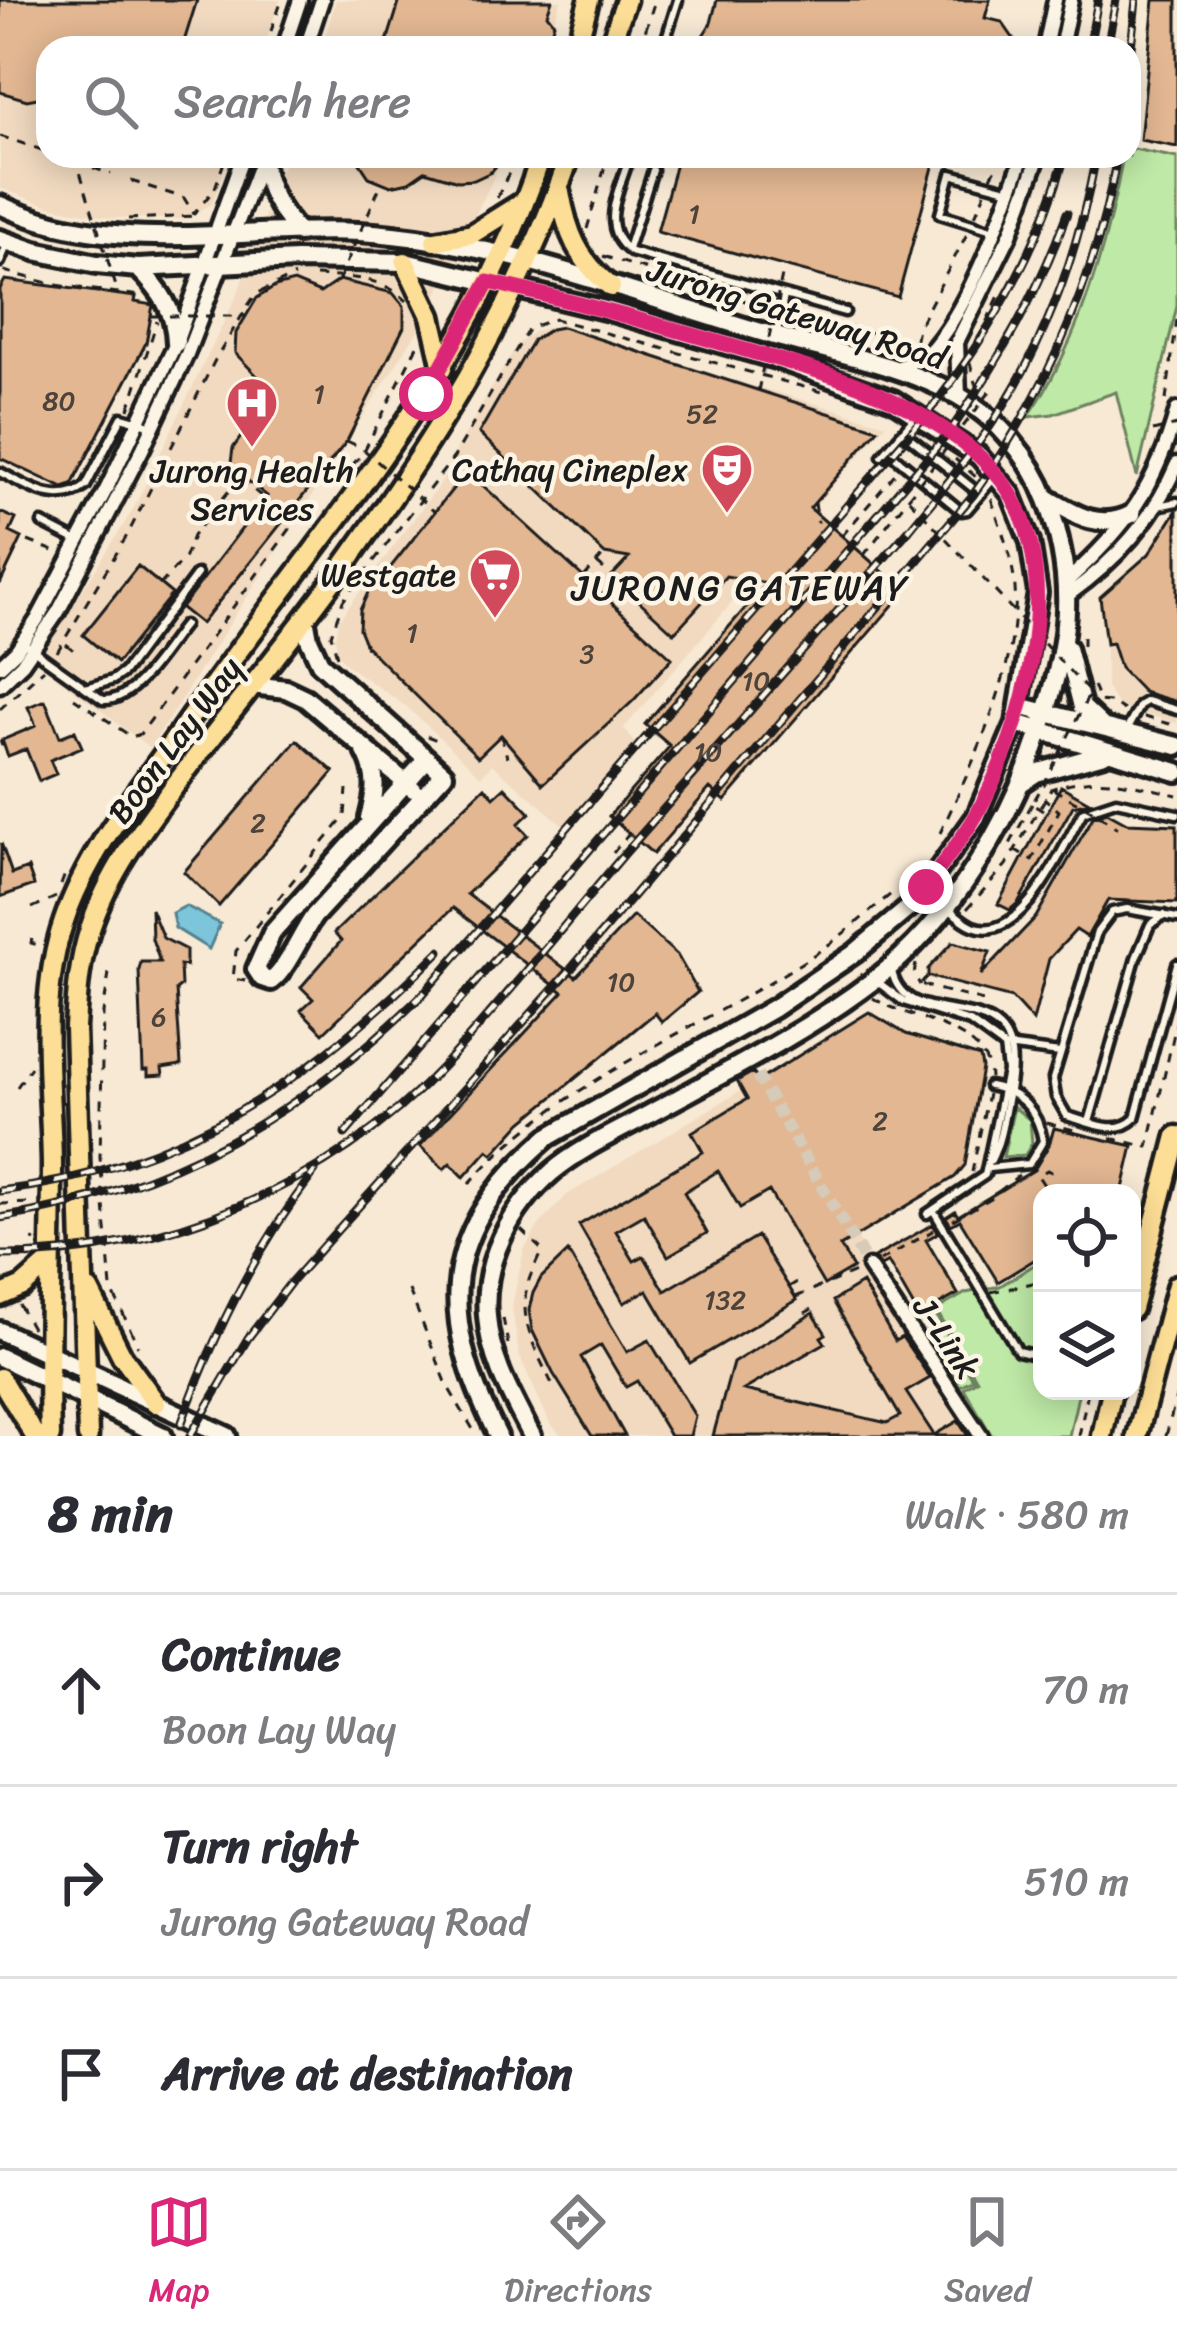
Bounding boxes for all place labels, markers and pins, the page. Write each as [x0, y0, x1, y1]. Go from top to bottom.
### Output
hospital icon: Jurong Health Services [224, 375, 280, 449]
place label: Cathay Cineplex [452, 441, 688, 499]
theatre icon: Cathay Cineplex [699, 441, 755, 515]
place label: Jurong Health Services [149, 442, 354, 538]
place label: Westgate [320, 546, 456, 604]
supermarket icon: Westgate [467, 546, 523, 620]

